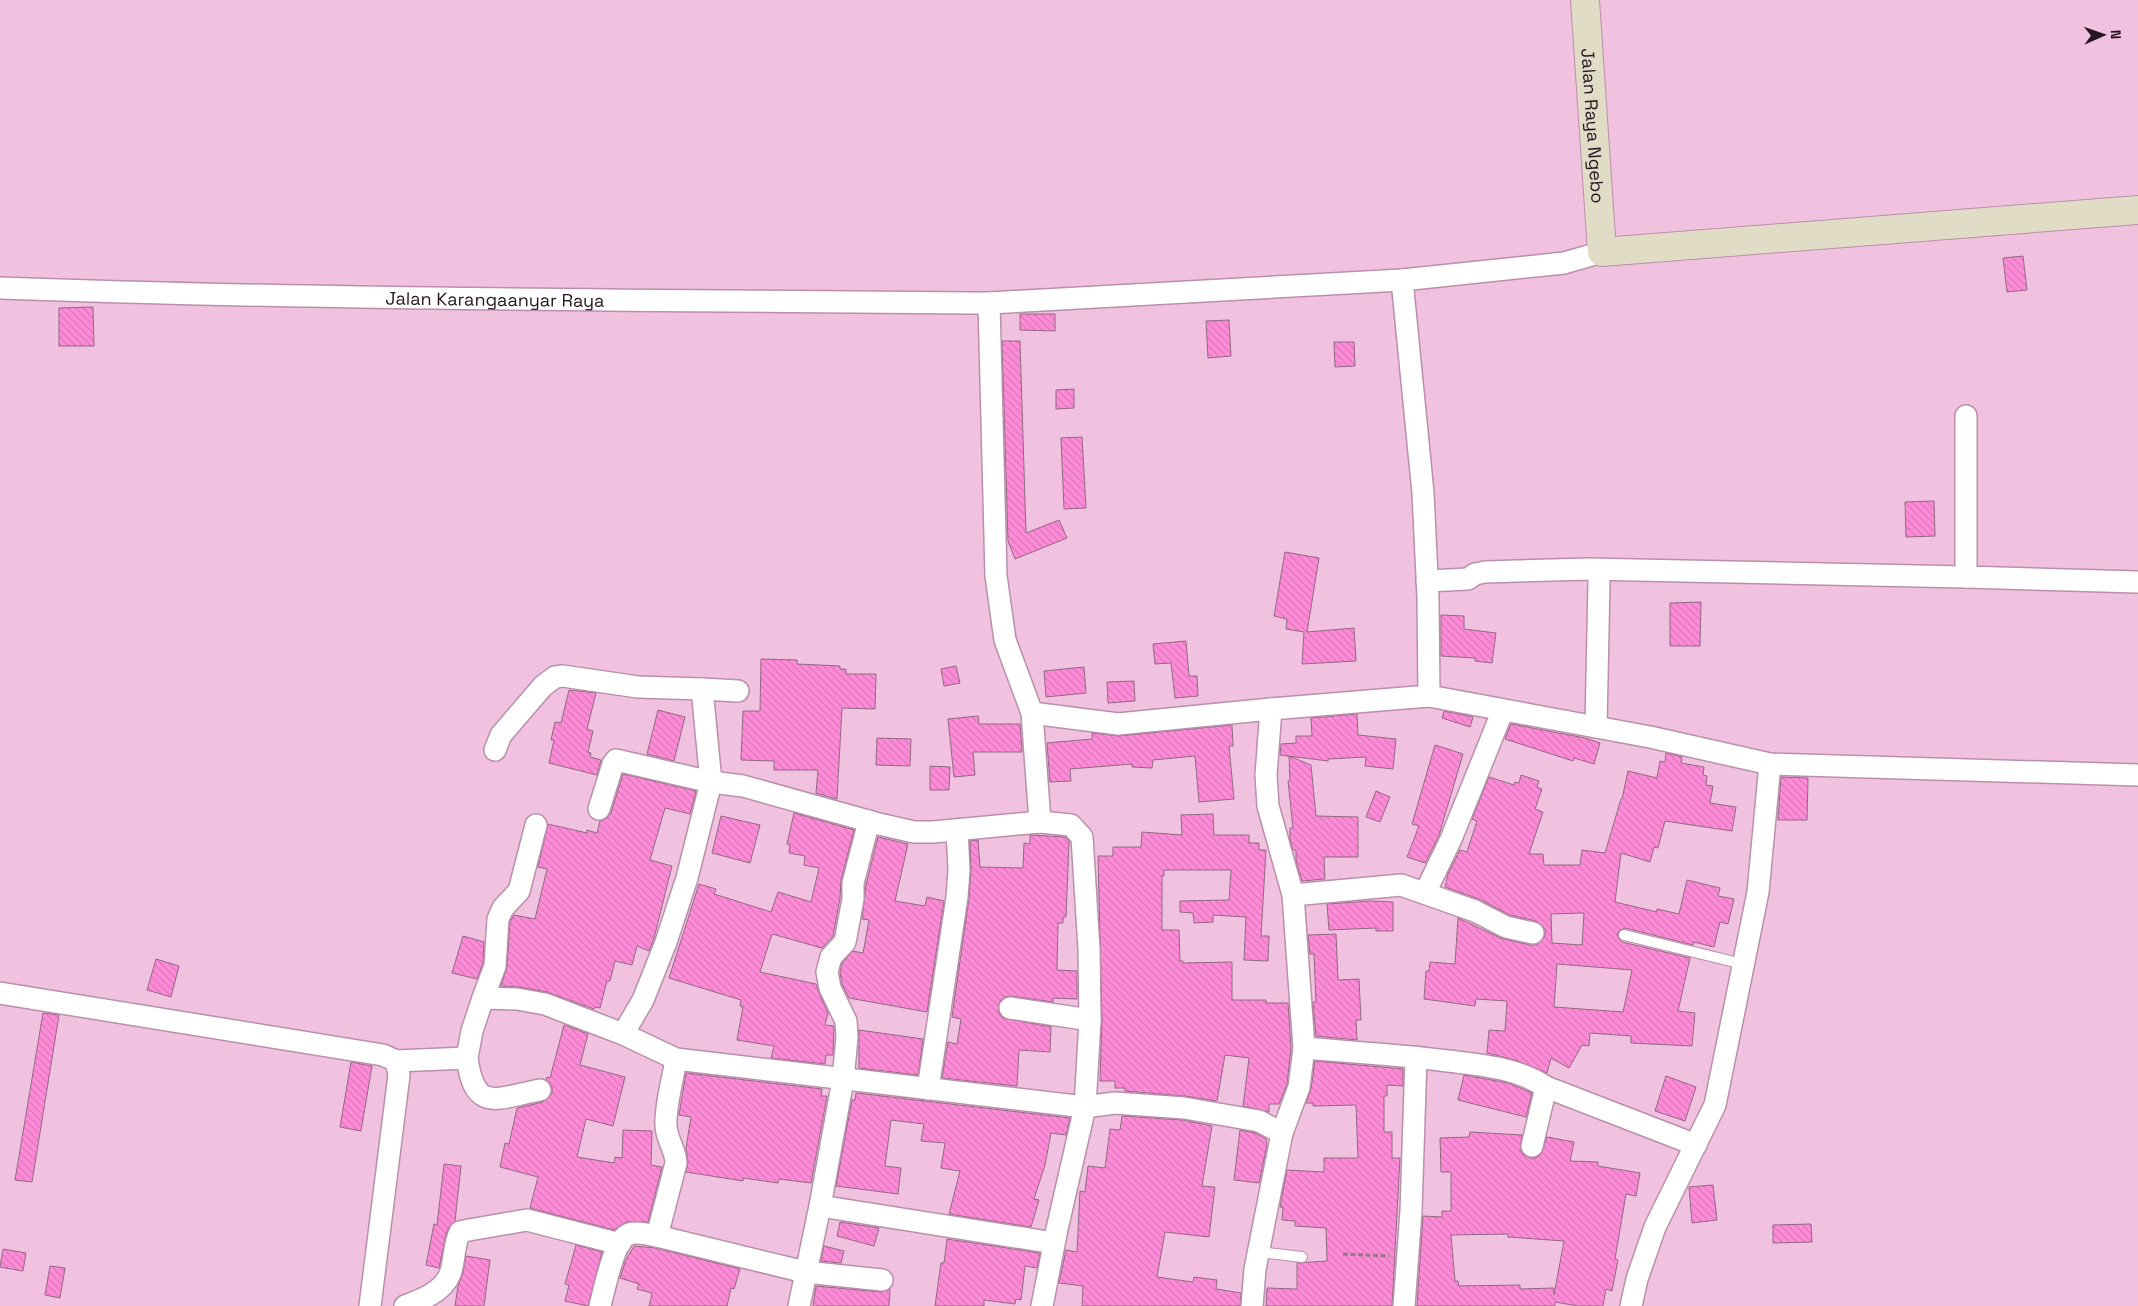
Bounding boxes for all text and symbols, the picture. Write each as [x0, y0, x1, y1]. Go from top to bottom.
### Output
north arrow [2078, 10, 2128, 60]
text: N [2107, 30, 2125, 40]
street label: Jalan Raya Ngebo [1577, 47, 1610, 204]
street label: Jalan Karangaanyar Raya [385, 286, 605, 311]

